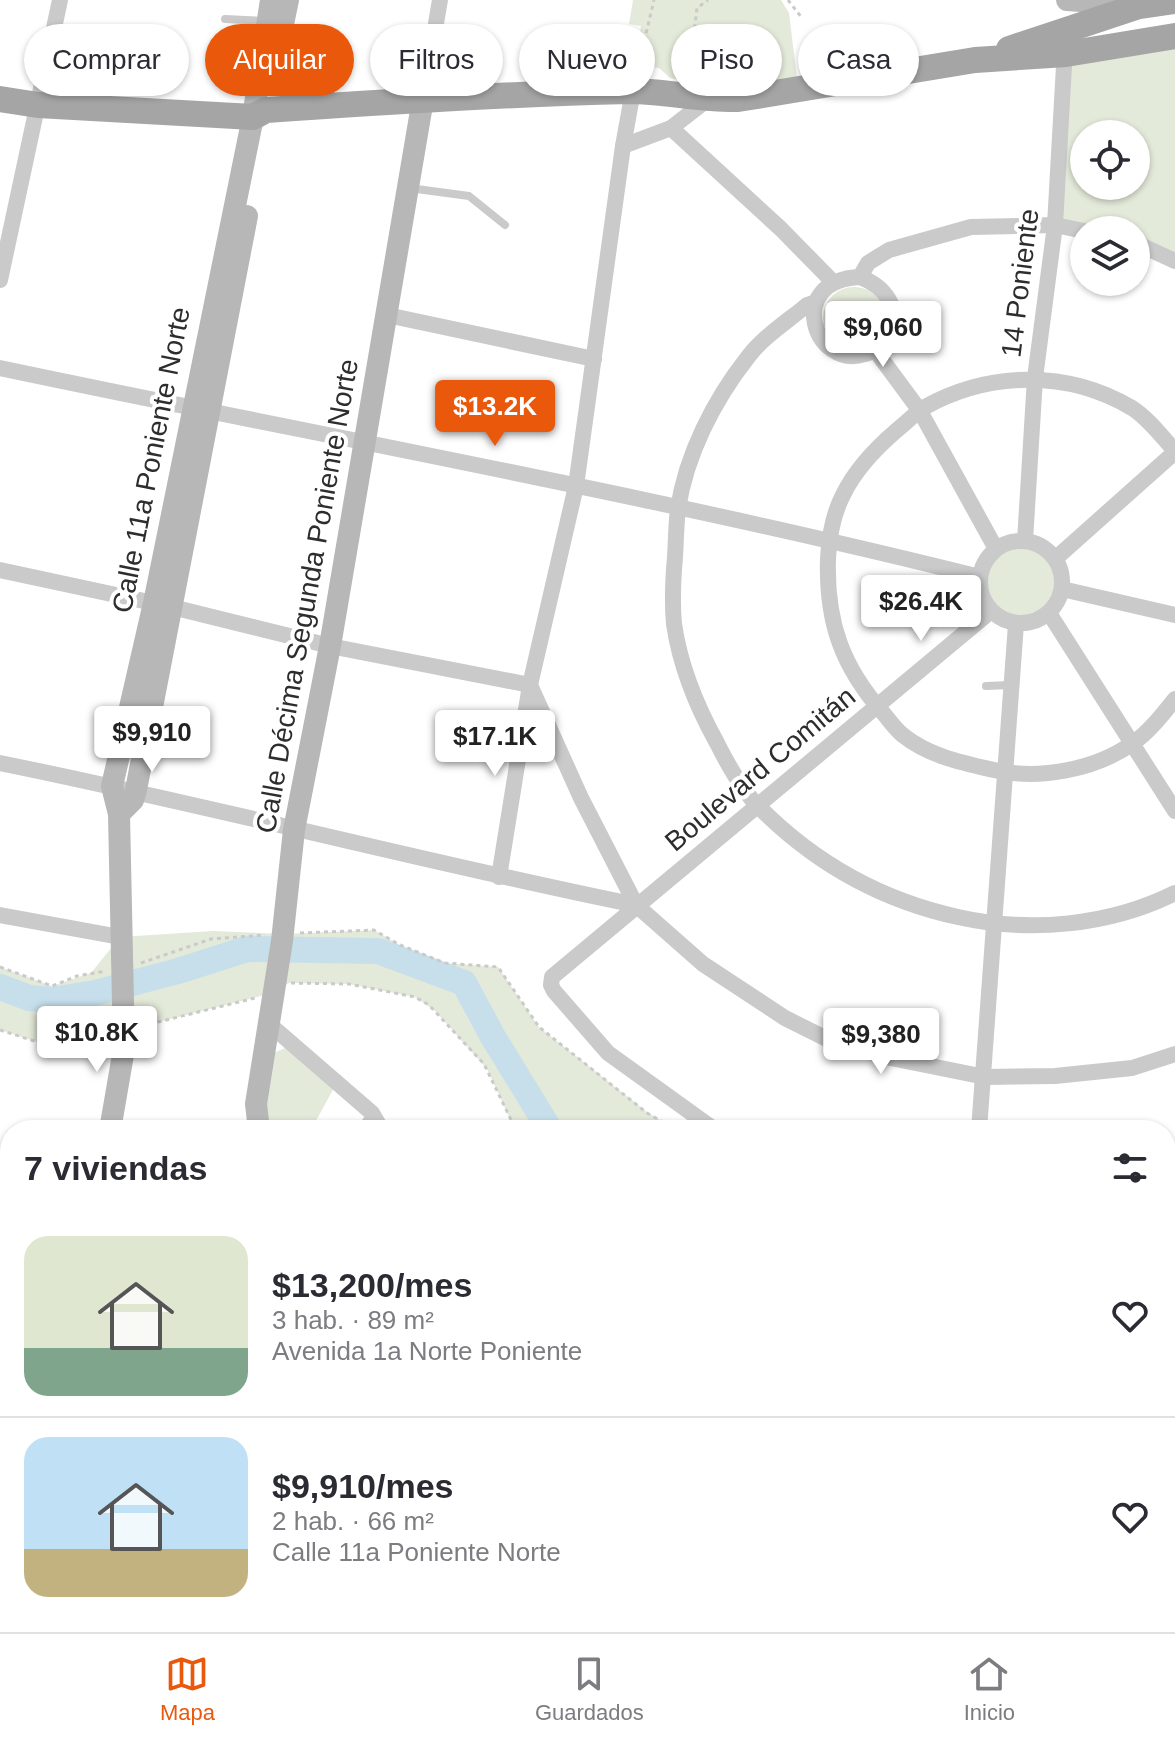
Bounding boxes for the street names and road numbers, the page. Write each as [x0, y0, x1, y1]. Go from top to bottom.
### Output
street label: 14 Poniente [996, 207, 1044, 359]
street label: Calle 11a Poniente Norte [106, 304, 196, 616]
street label: Calle Décima Segunda Poniente Norte [250, 356, 364, 836]
street label: Boulevard Comitán [659, 681, 861, 857]

